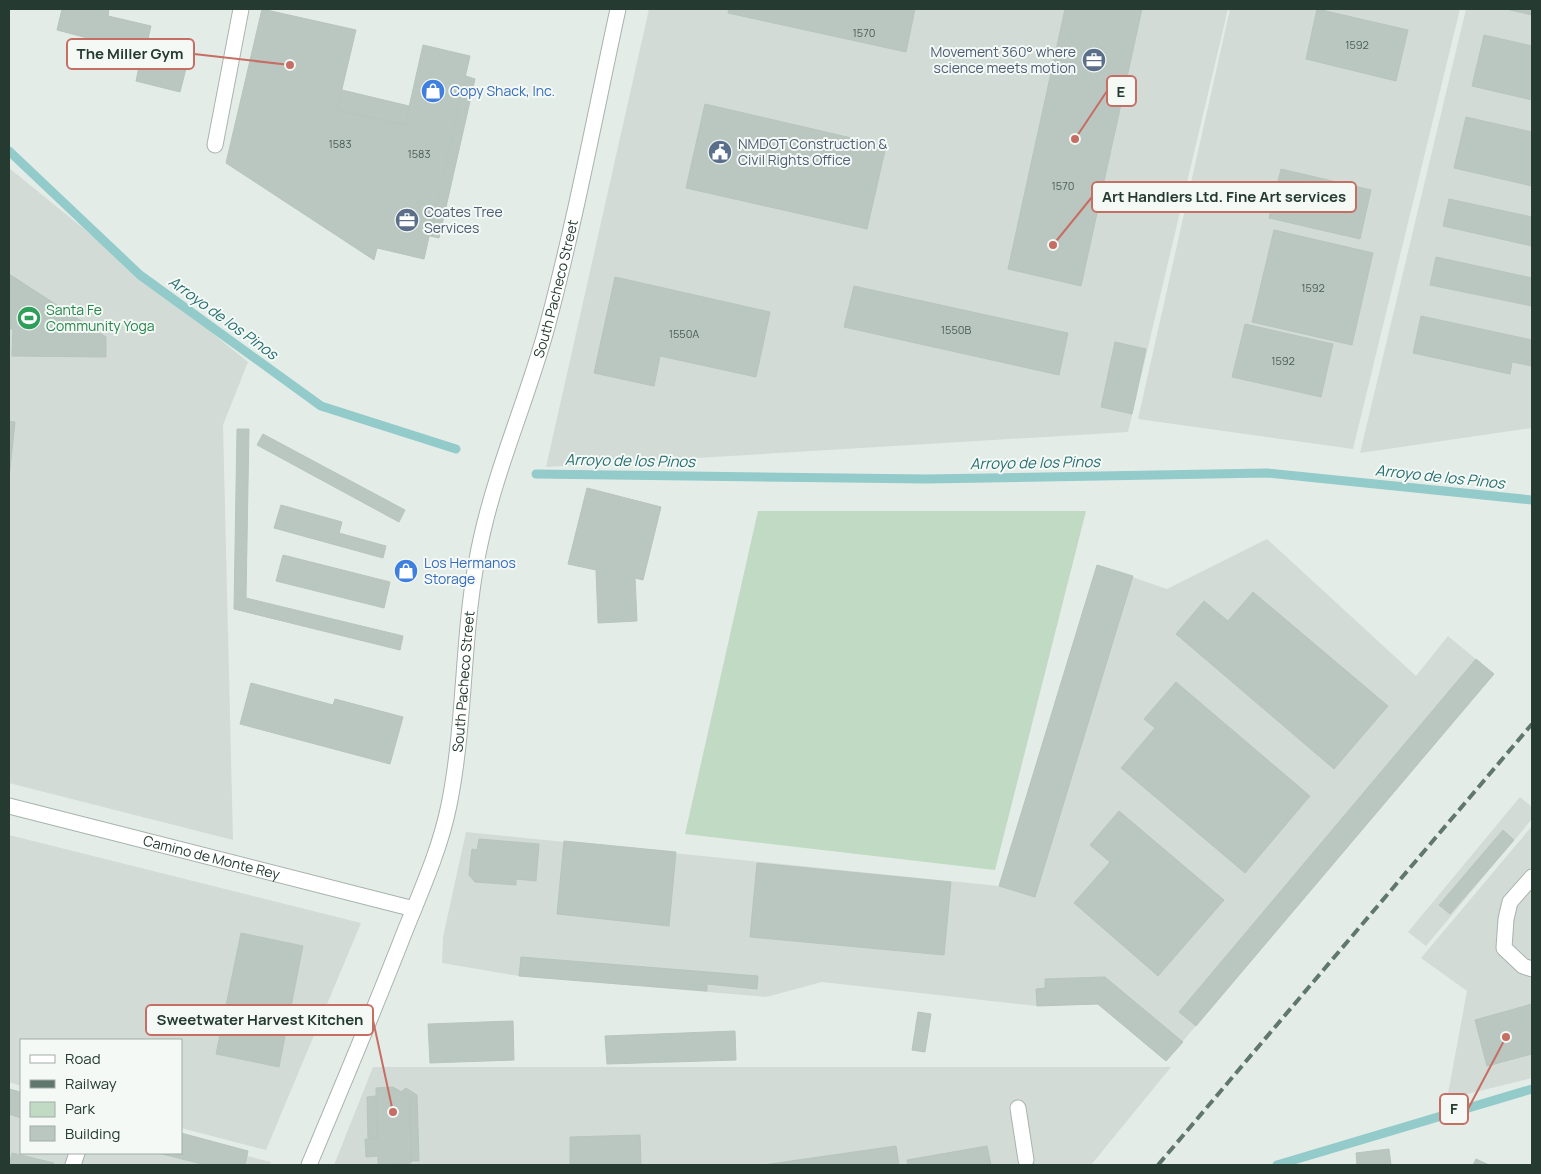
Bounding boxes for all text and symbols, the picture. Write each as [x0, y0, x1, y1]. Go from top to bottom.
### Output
house number: 1570 [853, 25, 875, 40]
house number: 1592 [1345, 37, 1369, 52]
callout: The Miller Gym [67, 39, 194, 69]
place label: Movement 360° where science meets motion [931, 42, 1076, 77]
text: The Miller Gym [77, 43, 183, 64]
office icon: Movement 360° where science meets motion [1081, 47, 1107, 73]
callout: E [1107, 76, 1136, 106]
shop icon: Copy Shack, Inc. [420, 78, 446, 104]
place label: Copy Shack, Inc. [450, 81, 555, 100]
text: E [1117, 81, 1126, 102]
place label: NMDOT Construction & Civil Rights Office [738, 134, 887, 169]
house number: 1583 [328, 136, 352, 151]
public building icon: NMDOT Construction & Civil Rights Office [707, 139, 733, 165]
house number: 1583 [407, 146, 431, 161]
house number: 1570 [1052, 178, 1074, 193]
callout: Art Handlers Ltd. Fine Art services [1092, 182, 1356, 212]
text: Art Handlers Ltd. Fine Art services [1102, 186, 1346, 207]
place label: Coates Tree Services [424, 202, 503, 237]
office icon: Coates Tree Services [394, 207, 420, 233]
street label: South Pacheco Street [528, 217, 582, 360]
water label: Arroyo de los Pinos [164, 271, 283, 365]
house number: 1592 [1301, 280, 1325, 295]
place label: Santa Fe Community Yoga [46, 300, 155, 335]
sports icon: Santa Fe Community Yoga [16, 305, 42, 331]
house number: 1550B [941, 322, 971, 337]
house number: 1550A [669, 326, 699, 341]
house number: 1592 [1271, 353, 1295, 368]
water label: Arroyo de los Pinos [565, 449, 696, 472]
water label: Arroyo de los Pinos [970, 451, 1101, 474]
water label: Arroyo de los Pinos [1374, 459, 1507, 494]
place label: Los Hermanos Storage [424, 553, 516, 588]
shop icon: Los Hermanos Storage [393, 558, 419, 584]
street label: South Pacheco Street [447, 609, 479, 753]
street label: Camino de Monte Rey [141, 830, 283, 884]
callout: Sweetwater Harvest Kitchen [146, 1005, 373, 1035]
text: Sweetwater Harvest Kitchen [157, 1009, 363, 1030]
legend [20, 1039, 182, 1154]
text: Road [65, 1048, 101, 1069]
text: Railway [65, 1073, 117, 1094]
callout: F [1440, 1094, 1468, 1124]
text: Park [65, 1098, 95, 1119]
text: F [1450, 1098, 1458, 1119]
text: Building [65, 1123, 120, 1144]

